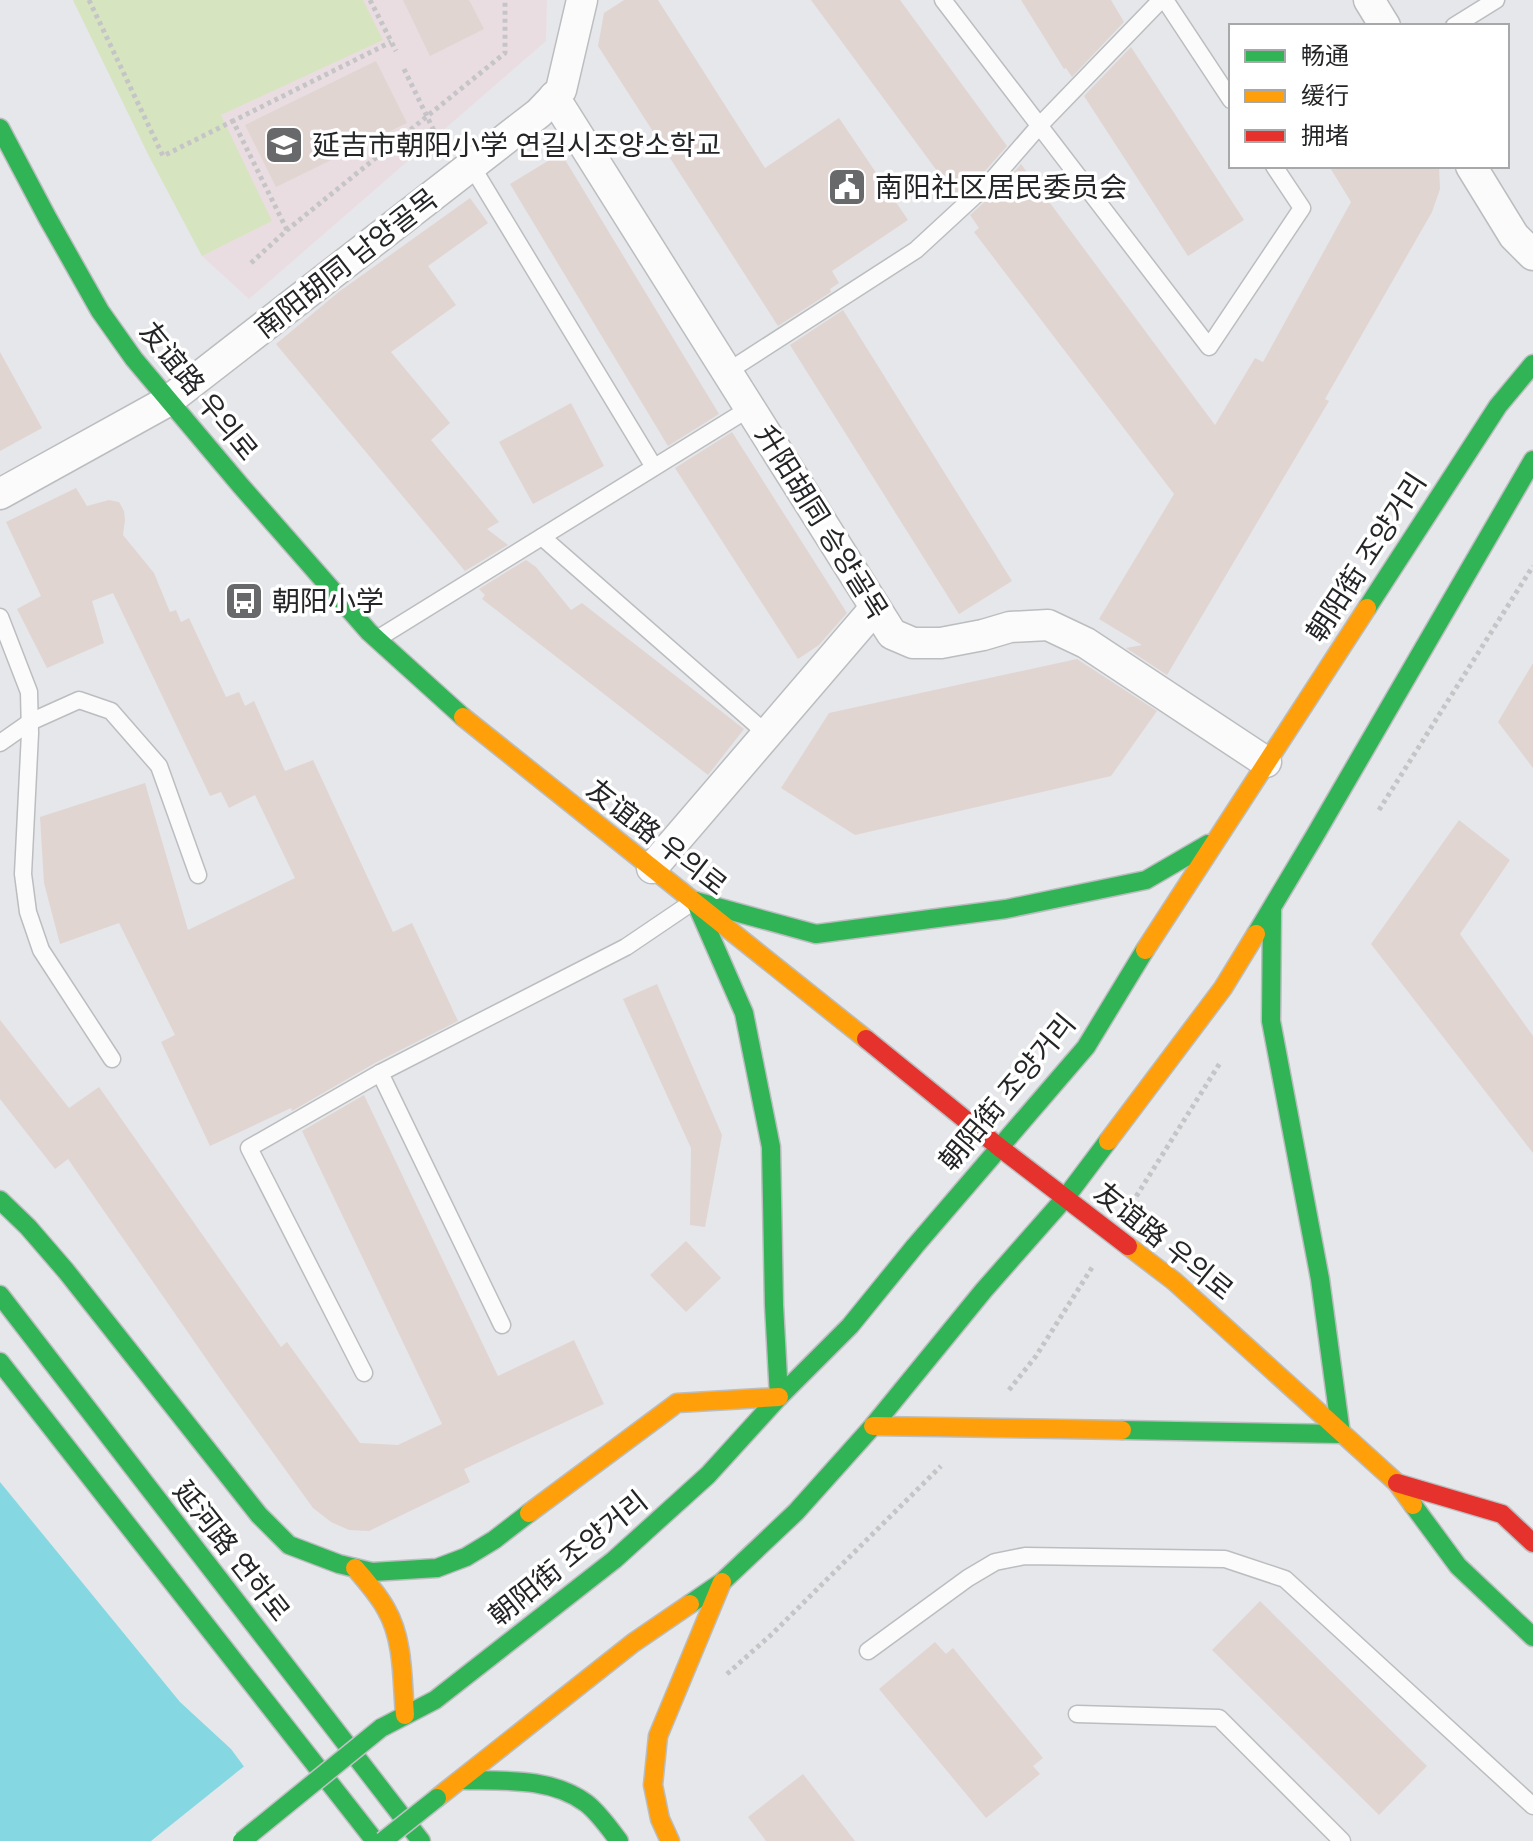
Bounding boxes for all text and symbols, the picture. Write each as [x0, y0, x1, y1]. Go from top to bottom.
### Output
legend [1229, 24, 1509, 168]
text: 畅通 [1301, 42, 1349, 71]
text: 缓行 [1301, 82, 1349, 111]
text: 拥堵 [1301, 122, 1349, 151]
school or university icon: 延吉市朝阳小学 연길시조양소학교 [263, 124, 305, 166]
place label: 延吉市朝阳小学 연길시조양소학교 [312, 129, 721, 163]
public building icon: 南阳社区居民委员会 [826, 166, 868, 208]
place label: 南阳社区居民委员会 [875, 171, 1127, 205]
street label: 南阳胡同 남양골목 [249, 182, 445, 346]
street label: 友谊路 우의로 [132, 315, 264, 468]
street label: 升阳胡同 승양골목 [748, 419, 894, 626]
street label: 朝阳街 조양거리 [1300, 467, 1434, 648]
bus stop icon: 朝阳小学 [223, 580, 265, 622]
place label: 朝阳小学 [272, 585, 384, 619]
street label: 友谊路 우의로 [580, 773, 733, 903]
street label: 朝阳街 조양거리 [932, 1007, 1083, 1178]
street label: 友谊路 우의로 [1087, 1176, 1240, 1308]
street label: 延河路 연하로 [166, 1475, 296, 1628]
street label: 朝阳街 조양거리 [482, 1484, 655, 1633]

